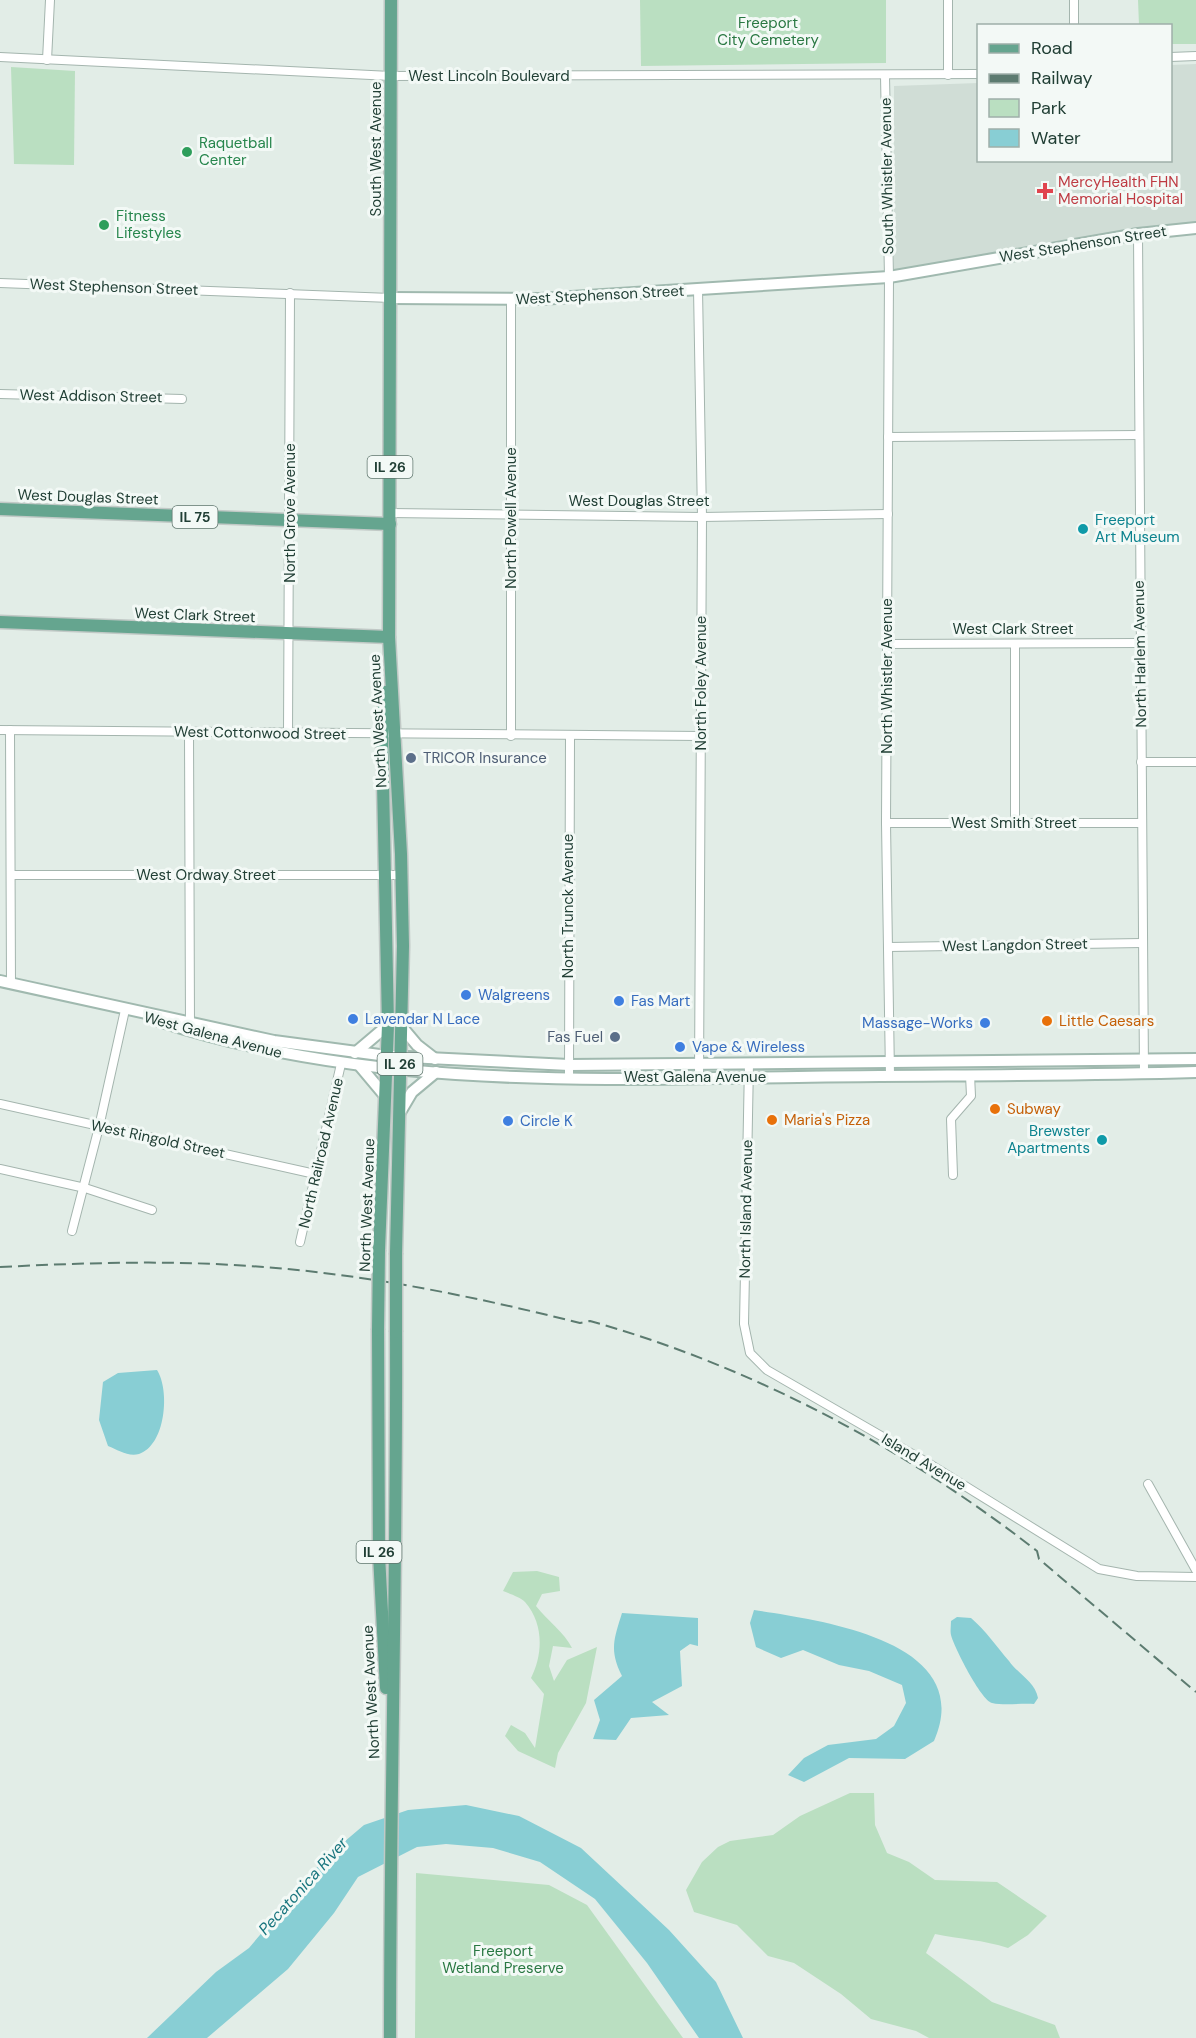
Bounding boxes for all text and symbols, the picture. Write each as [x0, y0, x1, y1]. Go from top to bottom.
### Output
park label: Freeport City Cemetery [717, 13, 819, 50]
legend [977, 24, 1172, 162]
text: Road [1031, 36, 1073, 60]
street label: West Lincoln Boulevard [408, 66, 570, 86]
text: Railway [1031, 66, 1093, 90]
street label: South West Avenue [366, 81, 386, 217]
text: Park [1031, 96, 1067, 120]
street label: South Whistler Avenue [876, 97, 898, 255]
text: Water [1031, 126, 1081, 150]
place label: Raquetball Center [199, 133, 272, 170]
marker: Raquetball Center [180, 145, 194, 159]
place label: MercyHealth FHN Memorial Hospital [1058, 172, 1183, 209]
marker: MercyHealth FHN Memorial Hospital [1036, 182, 1054, 200]
place label: Fitness Lifestyles [116, 206, 182, 243]
marker: Fitness Lifestyles [97, 218, 111, 232]
street label: West Stephenson Street [998, 221, 1168, 267]
street label: West Stephenson Street [29, 274, 199, 300]
street label: West Stephenson Street [515, 281, 685, 309]
street label: West Addison Street [19, 385, 163, 407]
street label: North Grove Avenue [280, 443, 300, 583]
street label: North Powell Avenue [501, 447, 521, 589]
road number: IL 26 [368, 456, 412, 478]
street label: West Douglas Street [17, 485, 159, 509]
street label: West Douglas Street [568, 491, 710, 511]
road number: IL 75 [172, 506, 218, 528]
place label: Freeport Art Museum [1095, 510, 1180, 547]
marker: Freeport Art Museum [1076, 522, 1090, 536]
street label: North Harlem Avenue [1129, 580, 1151, 728]
street label: North Whistler Avenue [877, 598, 897, 754]
street label: West Clark Street [134, 603, 256, 627]
street label: North Foley Avenue [691, 616, 711, 750]
street label: West Clark Street [952, 619, 1074, 639]
street label: North West Avenue [365, 654, 391, 788]
street label: West Cottonwood Street [174, 721, 347, 745]
place label: TRICOR Insurance [423, 748, 547, 768]
marker: TRICOR Insurance [404, 751, 418, 765]
street label: West Smith Street [951, 813, 1077, 833]
street label: North Trunck Avenue [558, 834, 578, 978]
street label: West Ordway Street [136, 865, 276, 885]
street label: West Langdon Street [942, 934, 1088, 956]
place label: Walgreens [478, 985, 550, 1005]
marker: Walgreens [459, 988, 473, 1002]
place label: Fas Mart [631, 991, 691, 1011]
marker: Fas Mart [612, 994, 626, 1008]
street label: West Galena Avenue [142, 1007, 284, 1063]
place label: Lavendar N Lace [365, 1009, 480, 1029]
place label: Little Caesars [1059, 1011, 1154, 1031]
marker: Lavendar N Lace [346, 1012, 360, 1026]
place label: Massage-Works [862, 1013, 973, 1033]
marker: Little Caesars [1040, 1014, 1054, 1028]
marker: Massage-Works [978, 1016, 992, 1030]
place label: Fas Fuel [547, 1027, 603, 1047]
marker: Fas Fuel [608, 1030, 622, 1044]
place label: Vape & Wireless [692, 1037, 805, 1057]
marker: Vape & Wireless [673, 1040, 687, 1054]
road number: IL 26 [378, 1053, 422, 1075]
street label: West Galena Avenue [624, 1067, 766, 1087]
street label: North Railroad Avenue [294, 1076, 348, 1230]
place label: Subway [1007, 1099, 1062, 1119]
marker: Subway [988, 1102, 1002, 1116]
place label: Maria's Pizza [784, 1110, 870, 1130]
place label: Circle K [520, 1111, 573, 1131]
marker: Maria's Pizza [765, 1113, 779, 1127]
marker: Circle K [501, 1114, 515, 1128]
street label: West Ringold Street [89, 1115, 227, 1163]
place label: Brewster Apartments [1007, 1121, 1090, 1158]
marker: Brewster Apartments [1095, 1133, 1109, 1147]
street label: North West Avenue [355, 1138, 379, 1272]
street label: North Island Avenue [735, 1139, 757, 1279]
street label: Island Avenue [878, 1429, 970, 1495]
road number: IL 26 [356, 1541, 401, 1563]
street label: North West Avenue [358, 1625, 384, 1759]
water label: Pecatonica River [254, 1832, 353, 1939]
park label: Freeport Wetland Preserve [442, 1941, 564, 1978]

